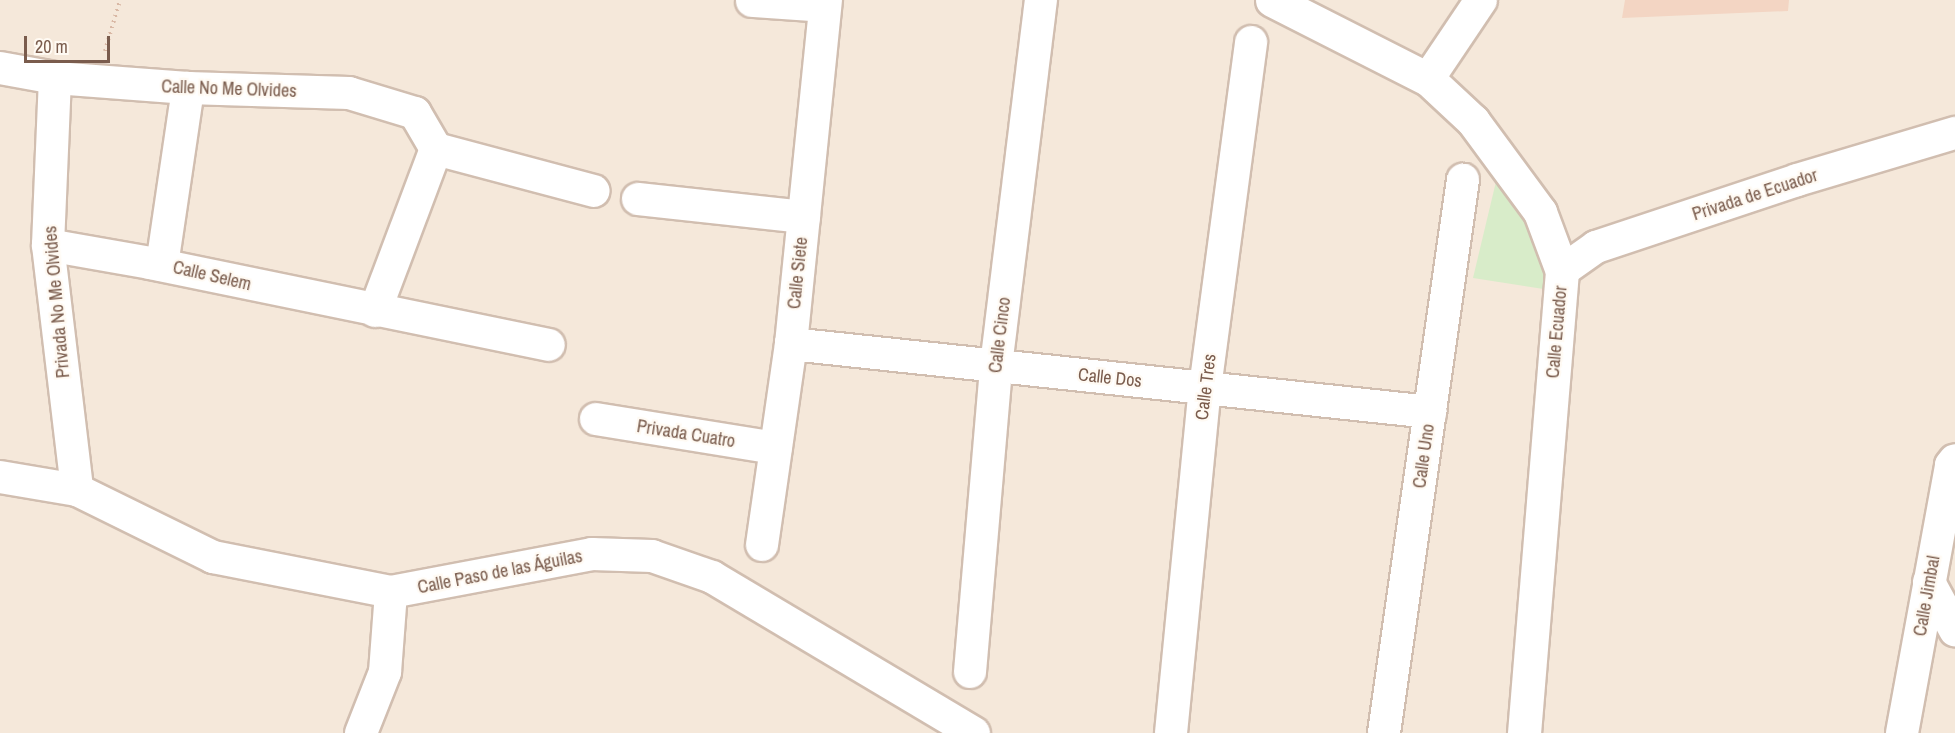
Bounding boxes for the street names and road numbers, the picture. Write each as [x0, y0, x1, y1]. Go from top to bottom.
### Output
street label: Calle No Me Olvides [161, 76, 297, 102]
street label: Privada de Ecuador [1690, 165, 1820, 225]
street label: Privada No Me Olvides [40, 225, 74, 379]
street label: Calle Siete [783, 236, 813, 310]
street label: Calle Selem [171, 257, 253, 295]
street label: Calle Ecuador [1542, 285, 1572, 379]
street label: Calle Cinco [985, 296, 1015, 374]
street label: Calle Tres [1191, 353, 1221, 421]
street label: Calle Dos [1077, 364, 1143, 392]
street label: Privada Cuatro [635, 416, 737, 452]
street label: Calle Uno [1409, 422, 1439, 490]
street label: Calle Paso de las Águilas [415, 545, 585, 599]
street label: Calle Jimbal [1909, 554, 1945, 638]

